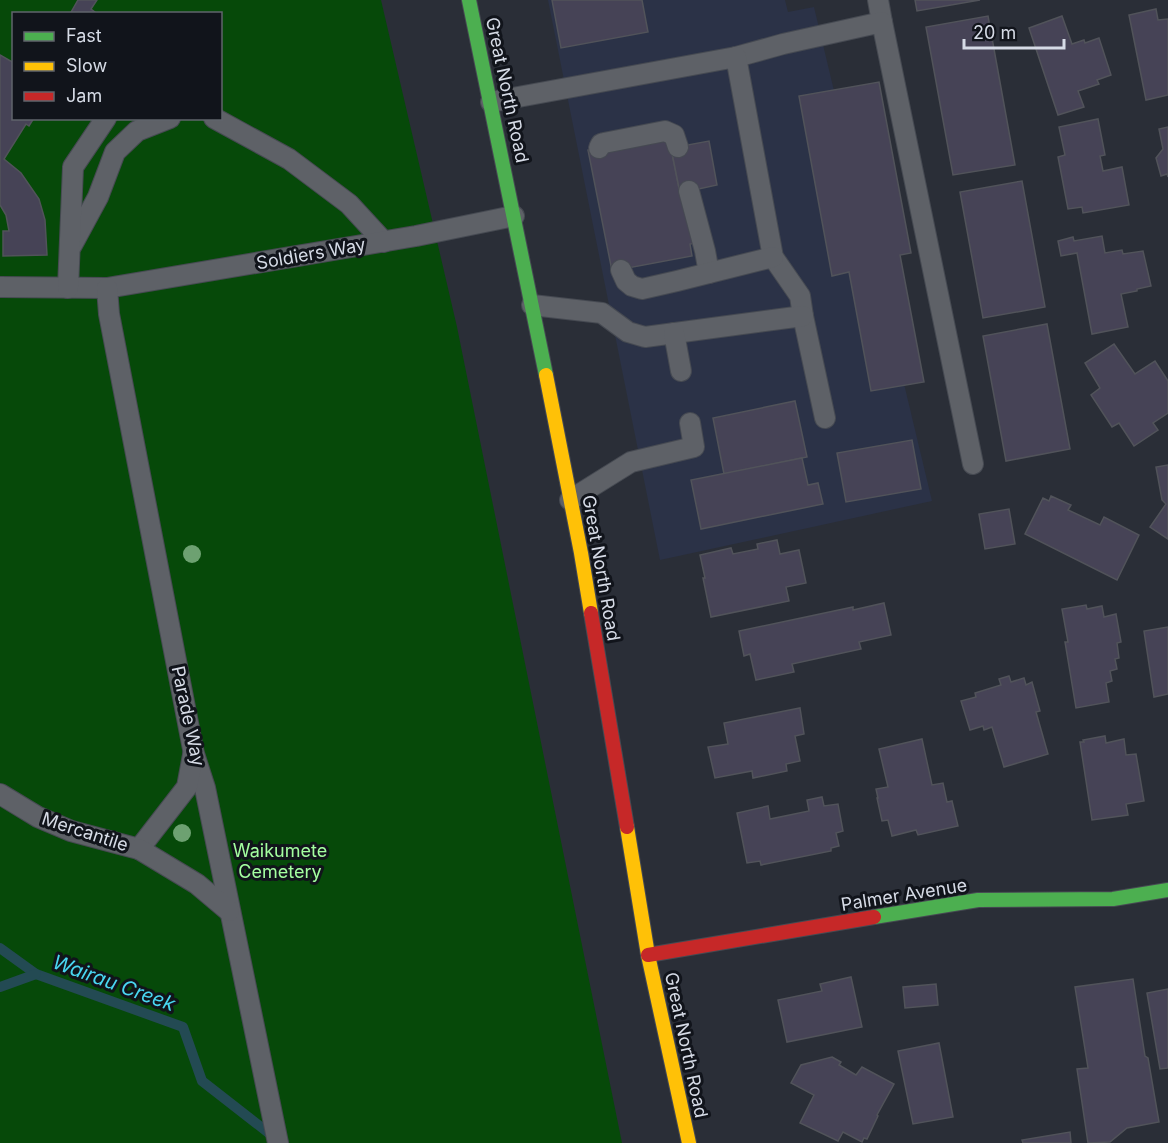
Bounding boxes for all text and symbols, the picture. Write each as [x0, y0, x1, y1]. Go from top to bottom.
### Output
legend [12, 12, 222, 120]
scale bar [964, 12, 1064, 50]
street label: Great North Road [482, 15, 533, 164]
text: 20 m [973, 22, 1016, 43]
text: Fast [66, 25, 102, 46]
text: Slow [66, 55, 107, 76]
text: Jam [66, 85, 102, 106]
street label: Soldiers Way [255, 234, 367, 273]
street label: Great North Road [578, 493, 625, 643]
street label: Parade Way [168, 664, 209, 768]
street label: Mercantile [39, 808, 131, 855]
park label: Waikumete Cemetery [233, 840, 327, 882]
street label: Palmer Avenue [839, 874, 968, 915]
water label: Wairau Creek [49, 950, 179, 1017]
street label: Great North Road [661, 970, 712, 1119]

